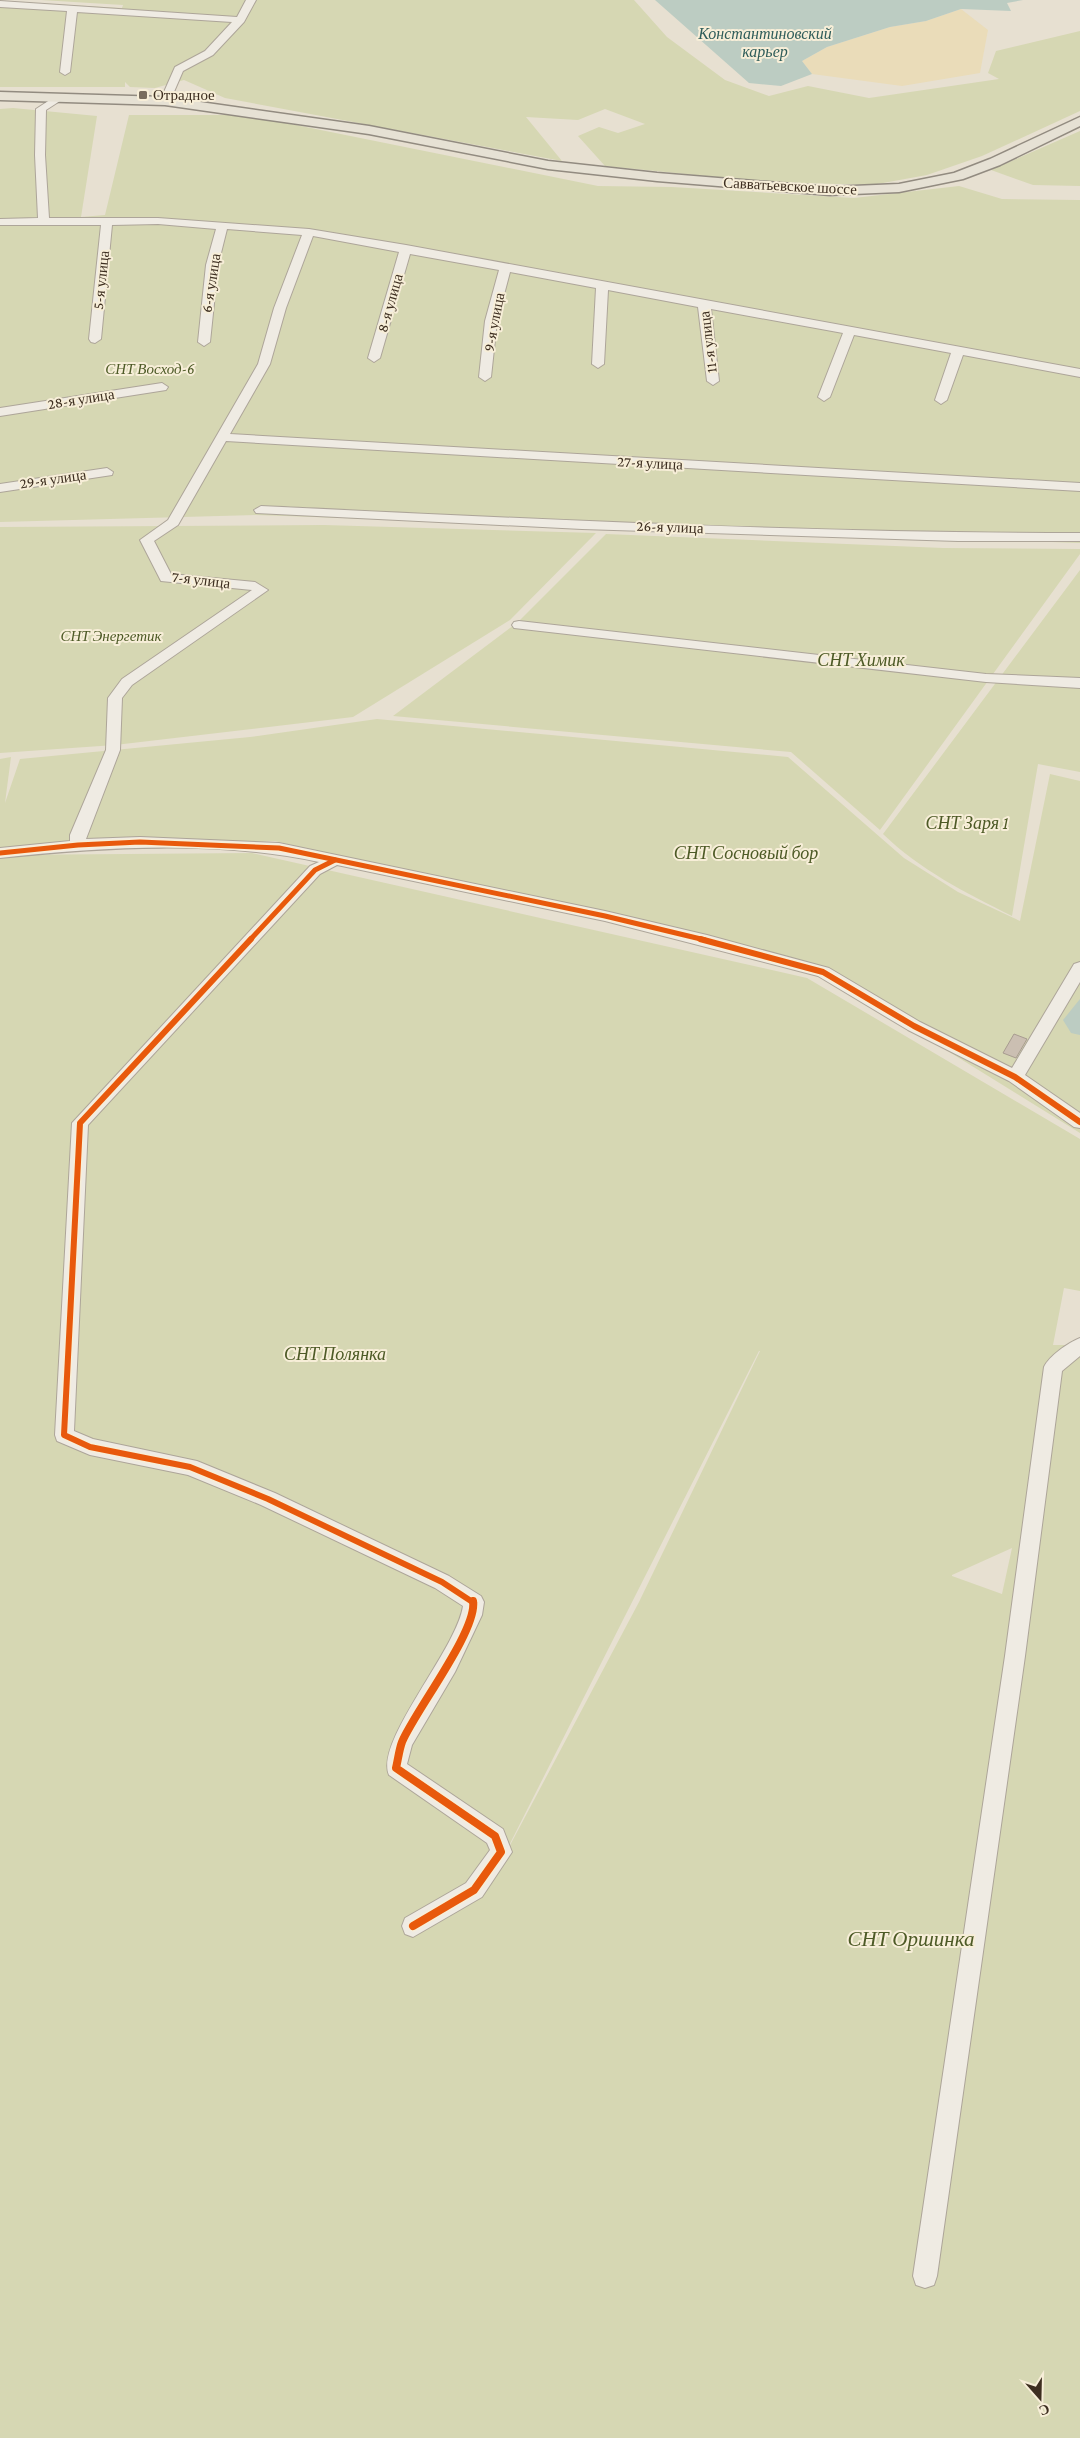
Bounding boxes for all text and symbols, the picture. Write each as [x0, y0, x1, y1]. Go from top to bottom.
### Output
water label: Константиновский карьер [697, 25, 832, 61]
place label: Отрадное [153, 87, 215, 103]
marker: Отрадное [137, 89, 149, 101]
street label: Савватьевское шоссе [723, 175, 858, 198]
street label: 5-я улица [90, 249, 112, 310]
street label: 6-я улица [198, 252, 224, 314]
street label: 8-я улица [374, 271, 406, 334]
street label: 9-я улица [480, 291, 508, 353]
street label: 11-я улица [696, 310, 720, 374]
park label: СНТ Восход-6 [105, 361, 195, 377]
street label: 28-я улица [46, 386, 116, 412]
street label: 27-я улица [617, 453, 684, 473]
street label: 29-я улица [19, 466, 88, 492]
street label: 26-я улица [636, 518, 704, 536]
street label: 7-я улица [171, 568, 232, 592]
park label: СНТ Энергетик [60, 628, 163, 644]
park label: СНТ Химик [817, 650, 905, 670]
park label: СНТ Заря 1 [926, 813, 1008, 833]
park label: СНТ Сосновый бор [674, 843, 818, 863]
park label: СНТ Полянка [284, 1344, 386, 1364]
park label: СНТ Оршинка [847, 1927, 975, 1951]
north arrow [1015, 2373, 1065, 2423]
text: С [1037, 2401, 1052, 2419]

